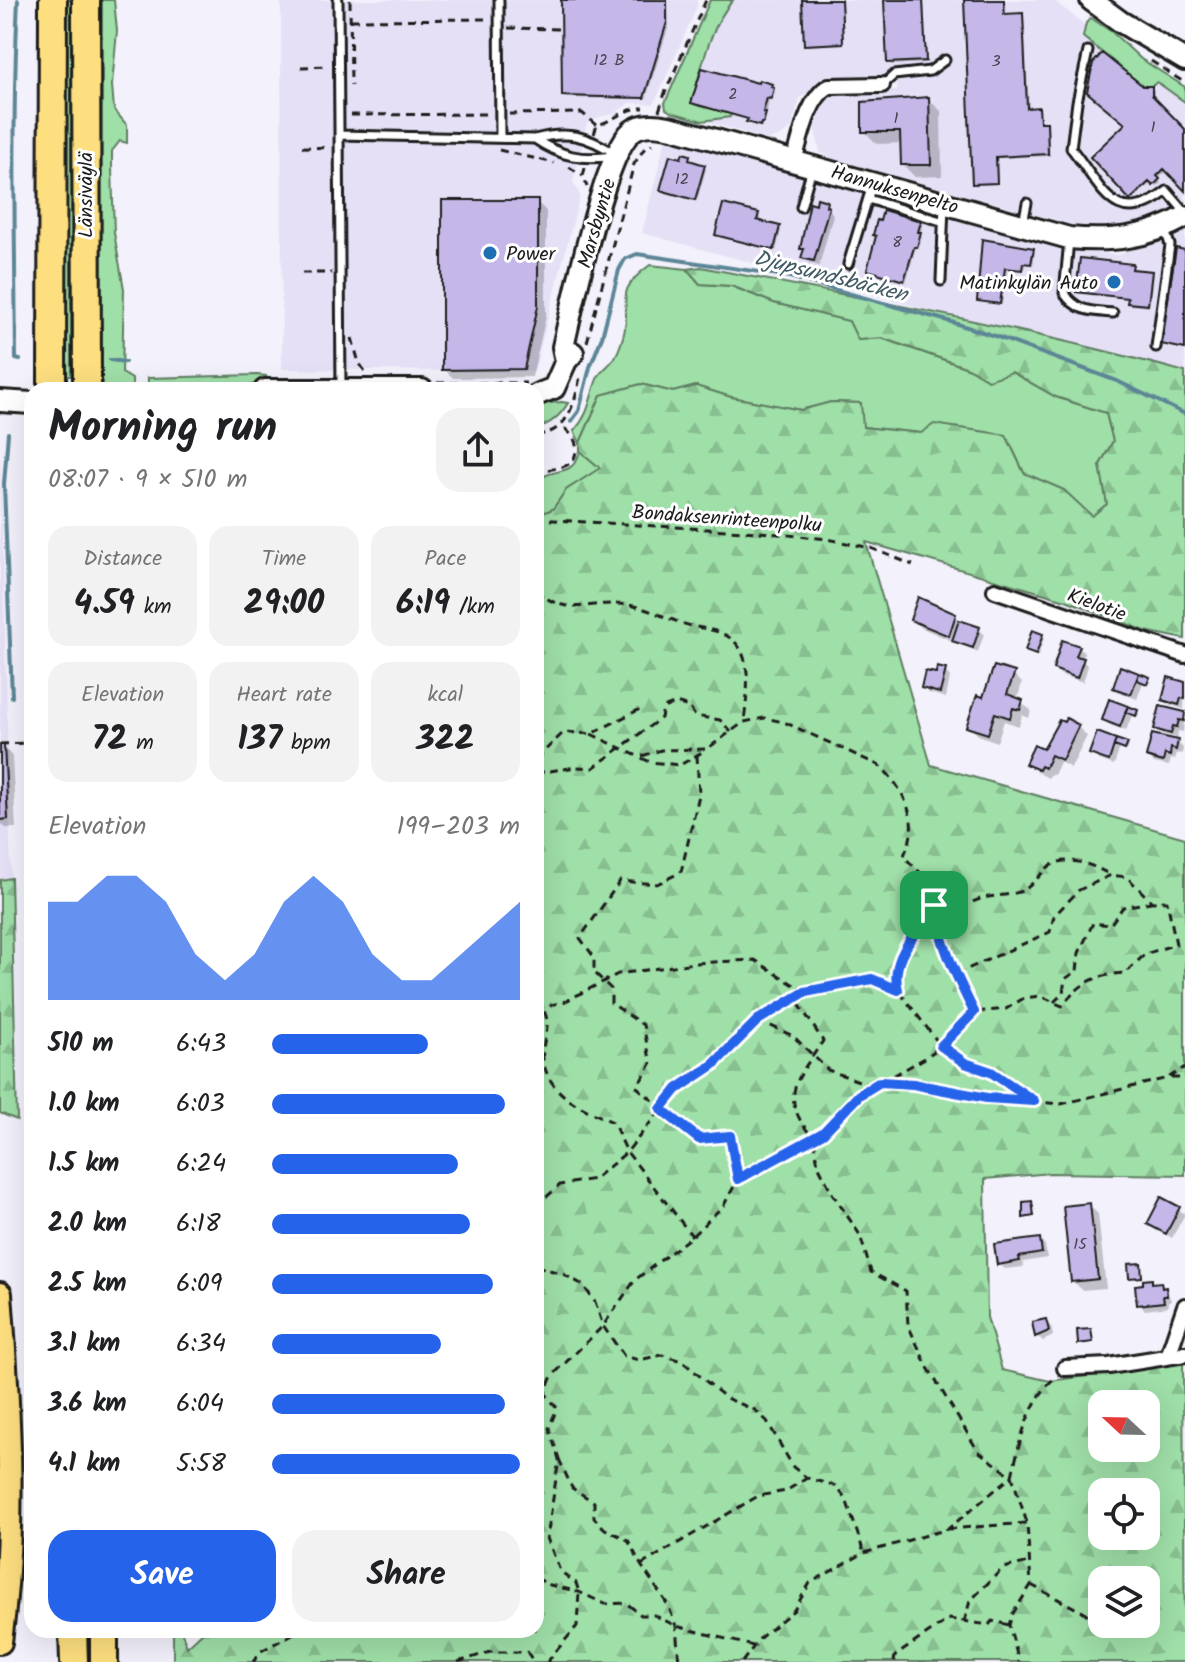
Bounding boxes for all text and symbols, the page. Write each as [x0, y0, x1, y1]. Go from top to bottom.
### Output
house number: 12 B [594, 48, 624, 73]
house number: 3 [991, 49, 1001, 74]
house number: 2 [728, 82, 738, 107]
house number: 1 [893, 106, 899, 131]
house number: 1 [1150, 115, 1156, 140]
street label: Länsiväylä [71, 150, 103, 238]
street label: Hannuksenpelto [827, 157, 962, 224]
house number: 12 [675, 167, 689, 192]
street label: Marsbyntie [570, 175, 626, 272]
house number: 8 [892, 230, 902, 255]
place label: Power [506, 239, 556, 271]
water label: Djupsundsbäcken [750, 242, 913, 314]
marker: Power [481, 244, 499, 262]
place label: Matinkylän Auto [959, 268, 1098, 300]
marker: Matinkylän Auto [1105, 273, 1123, 291]
text: Morning run [48, 394, 277, 464]
button: share [436, 408, 520, 492]
text: 08:07 · 9 × 510 m [48, 459, 248, 501]
street label: Bondaksenrinteenpolku [631, 497, 823, 543]
text: Distance [83, 542, 162, 577]
text: Time [262, 542, 306, 577]
text: Pace [424, 542, 466, 577]
text: 4.59 [74, 577, 135, 631]
text: 29:00 [244, 577, 324, 631]
text: 6:19 [396, 577, 450, 631]
street label: Kielotie [1062, 580, 1130, 631]
text: km [135, 590, 171, 625]
text: /km [450, 590, 495, 625]
text: Elevation [81, 678, 164, 713]
text: Heart rate [236, 678, 332, 713]
text: kcal [427, 678, 463, 713]
text: 72 [92, 713, 127, 767]
text: 137 [237, 713, 282, 767]
text: 322 [416, 713, 474, 767]
text: m [127, 726, 154, 761]
text: bpm [282, 726, 331, 761]
text: Elevation [48, 806, 146, 848]
text: 199–203 m [397, 806, 520, 848]
pin [900, 871, 968, 939]
icon: arrive [912, 883, 956, 927]
text: 510 m [48, 1023, 114, 1065]
text: 6:43 [176, 1023, 226, 1065]
text: 1.0 km [48, 1083, 119, 1125]
text: 6:03 [176, 1083, 225, 1125]
text: 1.5 km [48, 1143, 119, 1185]
text: 6:24 [176, 1143, 226, 1185]
text: 2.0 km [48, 1203, 127, 1245]
text: 6:18 [176, 1203, 221, 1245]
house number: 15 [1073, 1232, 1088, 1257]
text: 2.5 km [48, 1263, 127, 1305]
text: 6:09 [176, 1263, 223, 1305]
text: 3.1 km [48, 1323, 120, 1365]
text: 6:34 [176, 1323, 226, 1365]
text: 3.6 km [48, 1383, 127, 1425]
text: 6:04 [176, 1383, 224, 1425]
north arrow [1088, 1390, 1160, 1462]
map controls [1088, 1390, 1160, 1638]
text: 4.1 km [48, 1443, 120, 1485]
text: 5:58 [176, 1443, 226, 1485]
button: locate [1088, 1478, 1160, 1550]
button: Save [48, 1530, 276, 1622]
button: Share [292, 1530, 520, 1622]
button: layers [1088, 1566, 1160, 1638]

